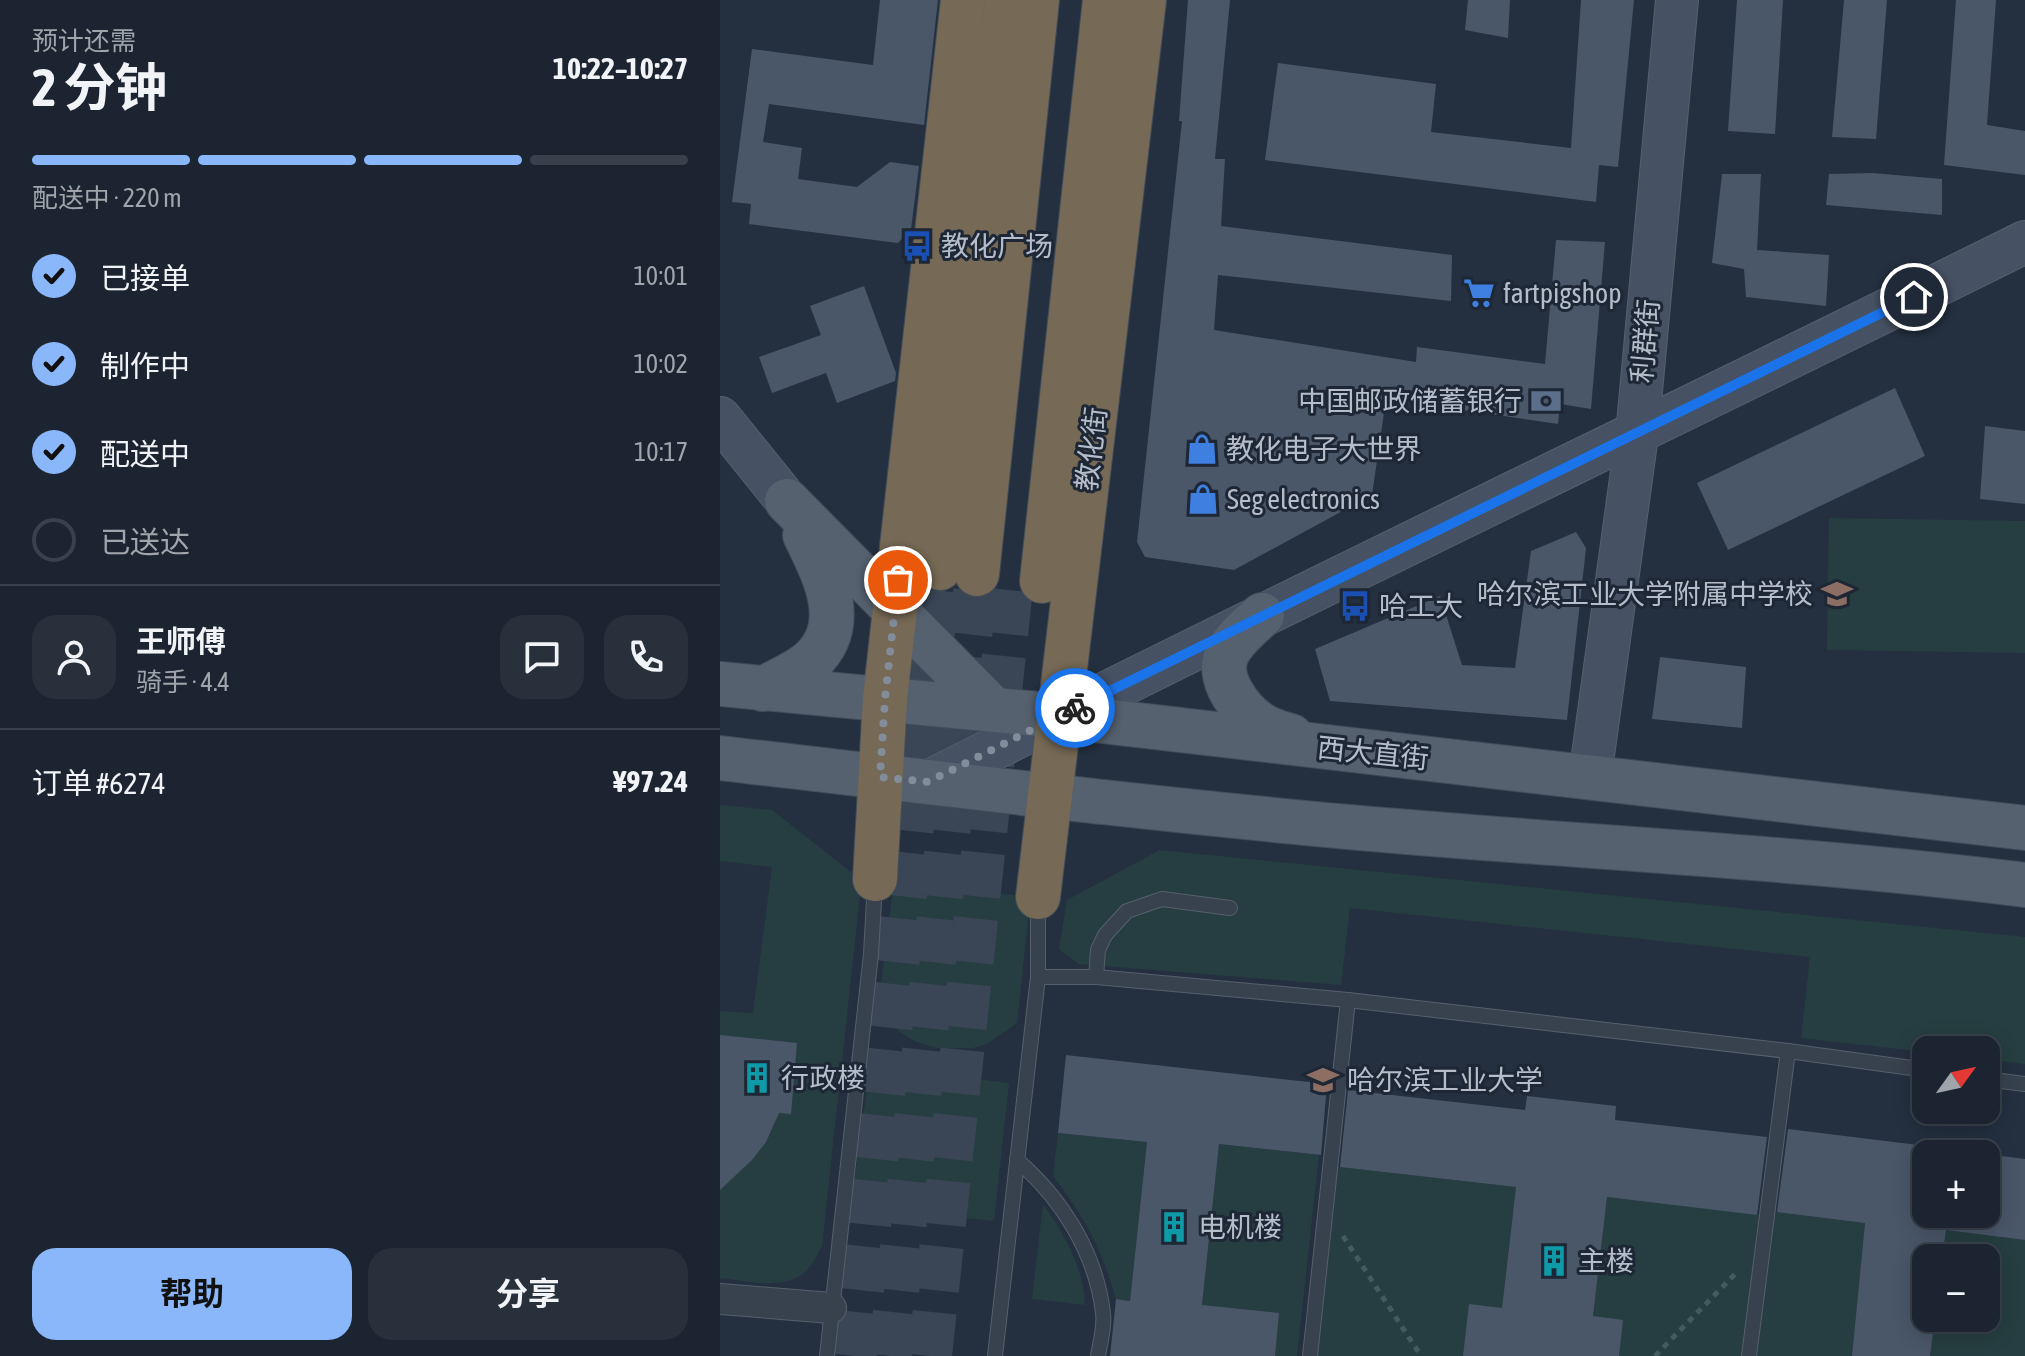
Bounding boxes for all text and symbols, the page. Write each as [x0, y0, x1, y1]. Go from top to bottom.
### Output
text: 预计还需 [32, 26, 136, 56]
text: 10:22–10:27 [553, 51, 688, 85]
text: 2 分钟 [32, 57, 168, 117]
text: 配送中 · 220 m [32, 183, 182, 213]
bus stop icon: 教化广场 [900, 229, 934, 263]
place label: 教化广场 [941, 230, 1053, 262]
icon: check [32, 254, 76, 298]
text: 已接单 [100, 261, 190, 295]
text: 10:01 [633, 261, 688, 291]
pin [1880, 263, 1948, 331]
icon: home [1892, 275, 1936, 319]
supermarket icon: fartpigshop [1462, 276, 1496, 310]
place label: fartpigshop [1503, 277, 1621, 309]
street label: 利群街 [1625, 298, 1665, 384]
icon: check [32, 342, 76, 386]
text: 制作中 [100, 349, 190, 383]
text: 10:02 [633, 349, 688, 379]
bank icon: 中国邮政储蓄银行 [1529, 384, 1563, 418]
place label: 中国邮政储蓄银行 [1298, 385, 1522, 417]
street label: 教化街 [1070, 405, 1112, 493]
icon: check [32, 430, 76, 474]
shop icon: 教化电子大世界 [1185, 432, 1219, 466]
place label: 教化电子大世界 [1226, 433, 1422, 465]
text: 配送中 [100, 437, 190, 471]
text: 10:17 [634, 437, 688, 467]
shop icon: Seg electronics [1186, 482, 1220, 516]
place label: Seg electronics [1227, 483, 1380, 515]
text: 已送达 [100, 525, 190, 559]
pin [864, 546, 932, 614]
icon: bag [876, 558, 920, 602]
school or university icon: 哈尔滨工业大学附属中学校 [1820, 577, 1854, 611]
place label: 哈尔滨工业大学附属中学校 [1477, 578, 1813, 610]
bus stop icon: 哈工大 [1338, 589, 1372, 623]
place label: 哈工大 [1379, 590, 1463, 622]
button: person [32, 615, 116, 699]
button: chat [500, 615, 584, 699]
button: phone [604, 615, 688, 699]
text: 王师傅 [136, 624, 226, 658]
text: 骑手 · 4.4 [136, 667, 230, 697]
courier [1035, 668, 1115, 748]
icon: bike [1053, 686, 1097, 730]
street label: 西大直街 [1316, 731, 1430, 775]
text: ¥97.24 [613, 764, 688, 798]
text: 订单 #6274 [32, 766, 166, 800]
north arrow [1912, 1036, 2000, 1124]
map controls [1912, 1036, 2000, 1332]
building icon: 行政楼 [740, 1061, 774, 1095]
place label: 行政楼 [781, 1062, 865, 1094]
school or university icon: 哈尔滨工业大学 [1306, 1063, 1340, 1097]
place label: 哈尔滨工业大学 [1347, 1064, 1543, 1096]
button: + [1912, 1140, 2000, 1228]
building icon: 电机楼 [1157, 1210, 1191, 1244]
place label: 电机楼 [1198, 1211, 1282, 1243]
building icon: 主楼 [1537, 1244, 1571, 1278]
button: − [1912, 1244, 2000, 1332]
place label: 主楼 [1578, 1245, 1634, 1277]
button: 帮助 [32, 1248, 352, 1340]
button: 分享 [368, 1248, 688, 1340]

